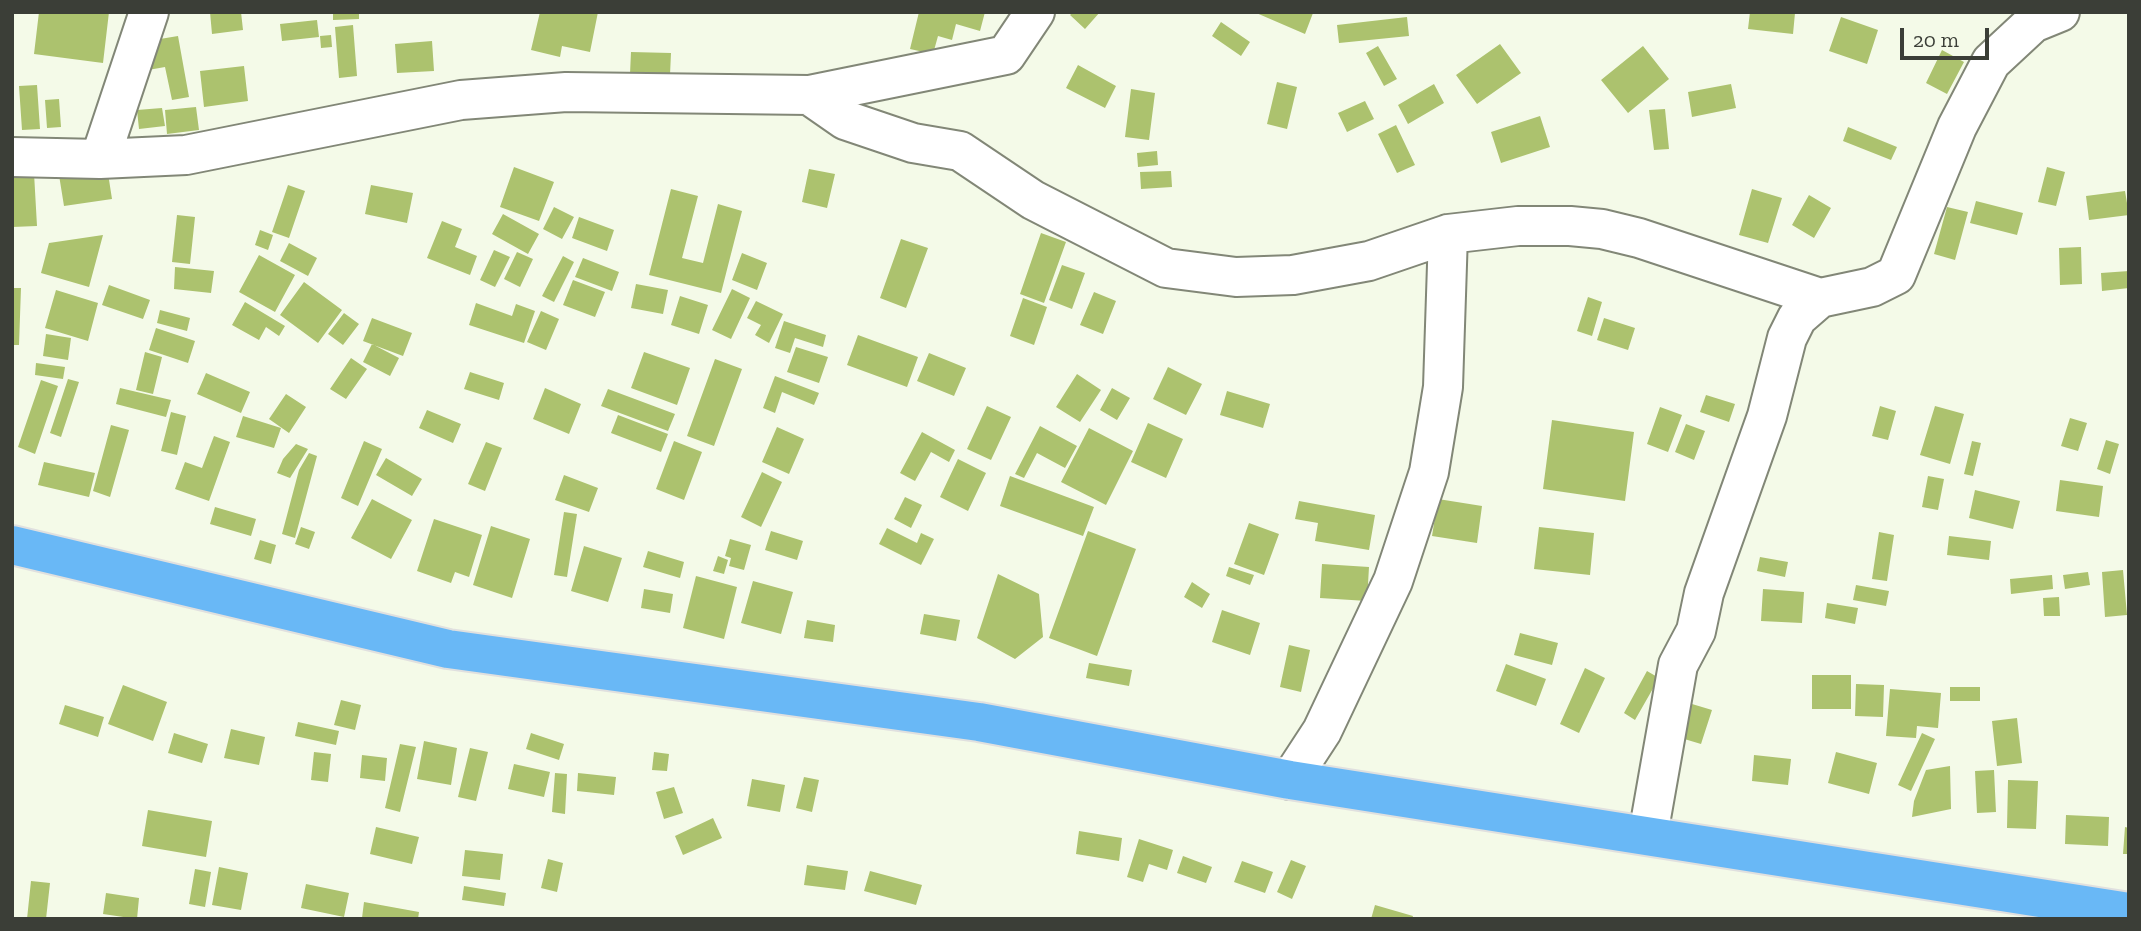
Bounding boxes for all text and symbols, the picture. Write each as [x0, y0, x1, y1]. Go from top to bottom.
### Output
scale bar [1903, 14, 1992, 58]
text: 20 m [1913, 27, 1959, 52]

